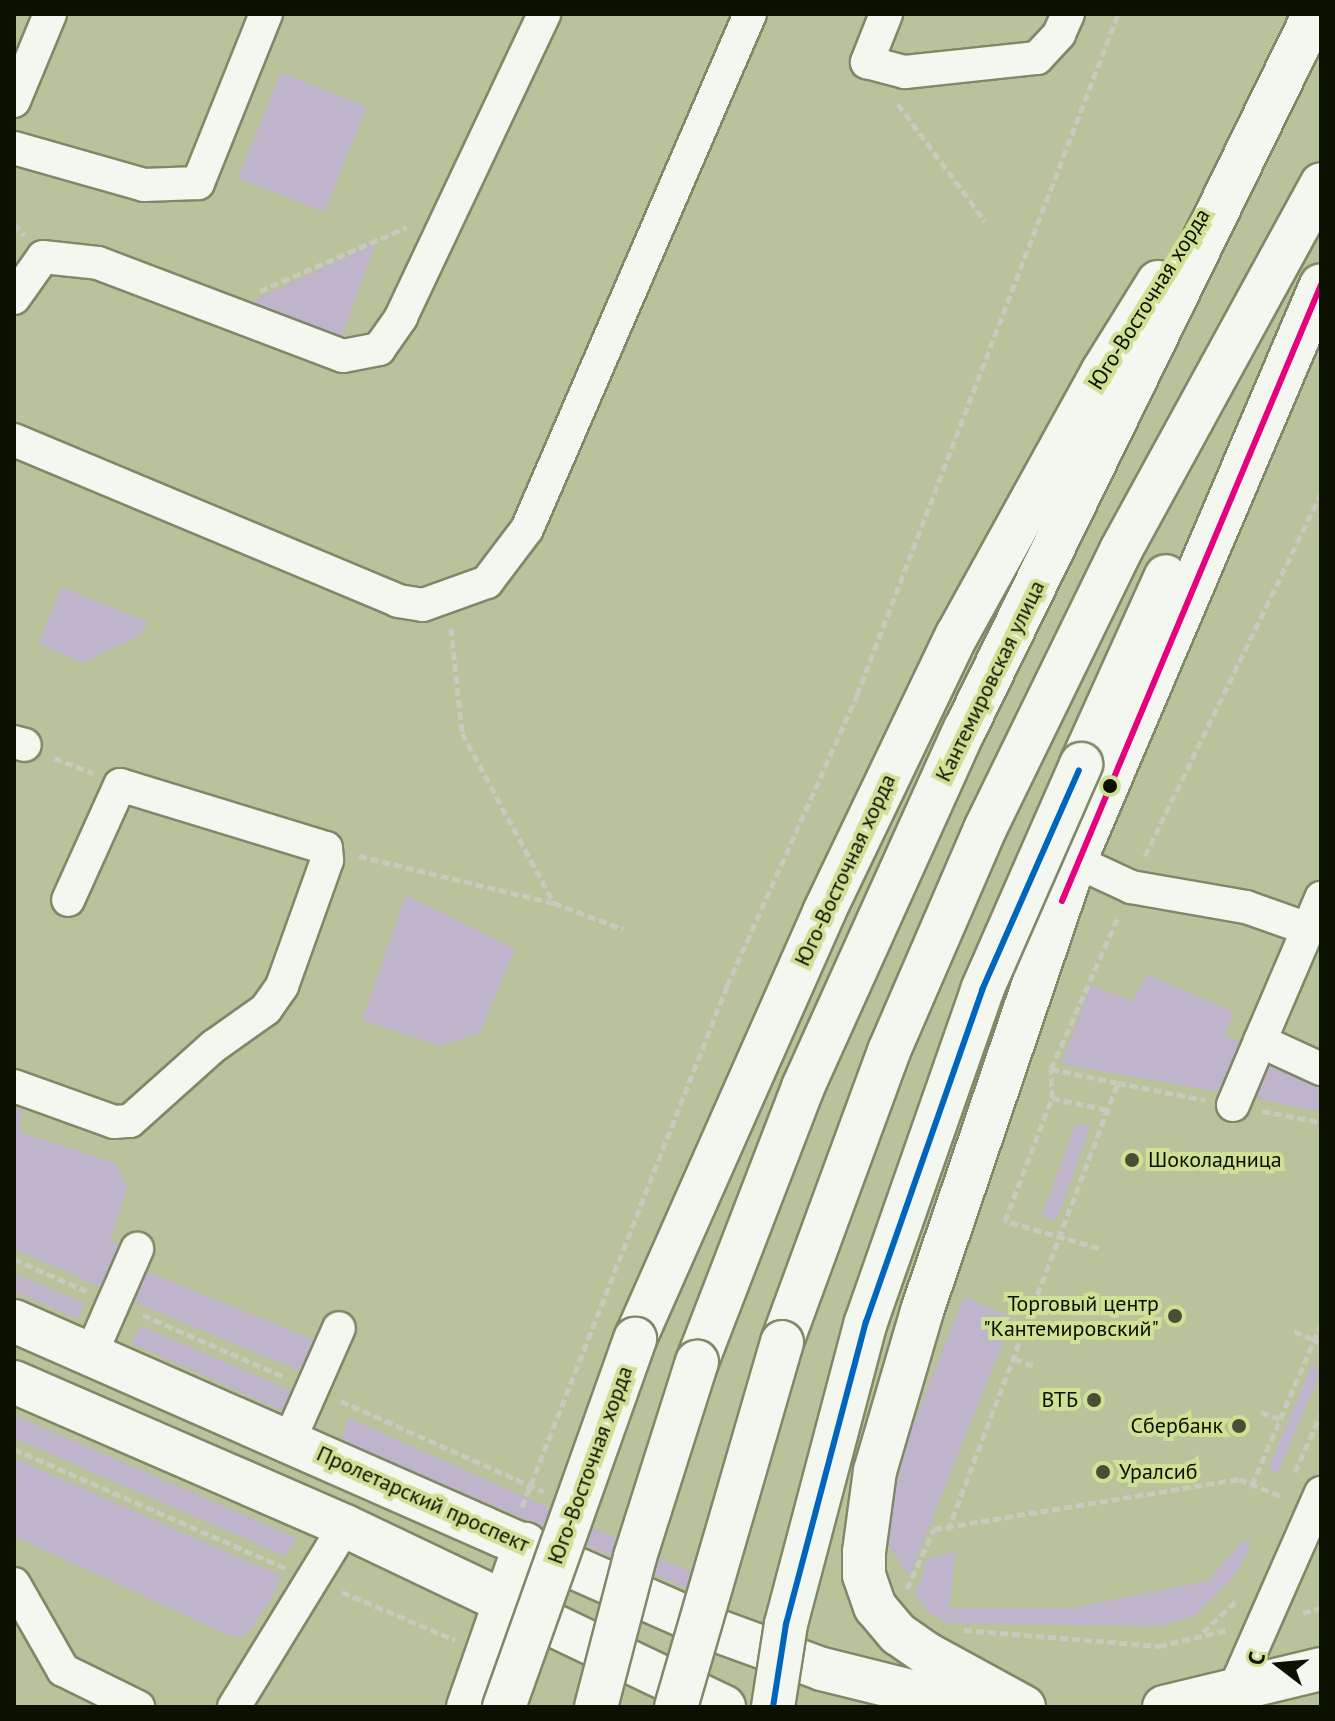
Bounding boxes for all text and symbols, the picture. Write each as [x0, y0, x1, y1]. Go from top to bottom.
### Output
street label: Юго-Восточная хорда [1083, 204, 1215, 394]
street label: Кантемировская улица [930, 576, 1050, 786]
street label: Юго-Восточная хорда [789, 770, 901, 970]
unlabelled marker [1102, 778, 1118, 794]
place label: Шоколадница [1148, 1147, 1282, 1173]
marker: Шоколадница [1123, 1151, 1141, 1169]
place label: Торговый центр "Кантемировский" [983, 1290, 1159, 1342]
marker: Торговый центр "Кантемировский" [1166, 1307, 1184, 1325]
street label: Юго-Восточная хорда [542, 1362, 638, 1568]
place label: ВТБ [1041, 1387, 1078, 1413]
marker: ВТБ [1085, 1391, 1103, 1409]
place label: Сбербанк [1130, 1413, 1223, 1439]
marker: Сбербанк [1230, 1417, 1248, 1435]
street label: Пролетарский проспект [313, 1440, 533, 1558]
place label: Уралсиб [1119, 1459, 1198, 1485]
marker: Уралсиб [1094, 1463, 1112, 1481]
north arrow [1239, 1625, 1319, 1705]
text: С [1241, 1649, 1271, 1668]

